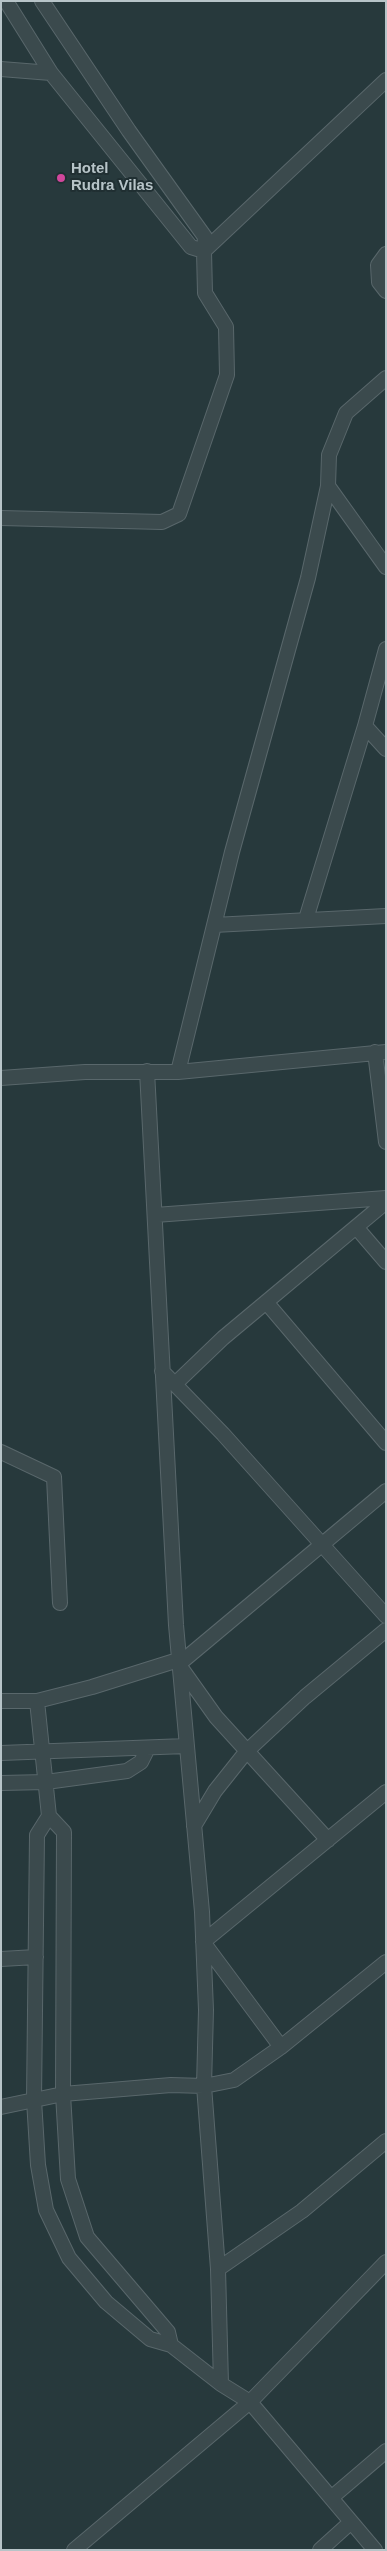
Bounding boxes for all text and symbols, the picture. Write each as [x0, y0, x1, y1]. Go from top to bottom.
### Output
place label: Hotel Rudra Vilas [71, 160, 153, 195]
marker: Hotel Rudra Vilas [55, 172, 67, 184]

